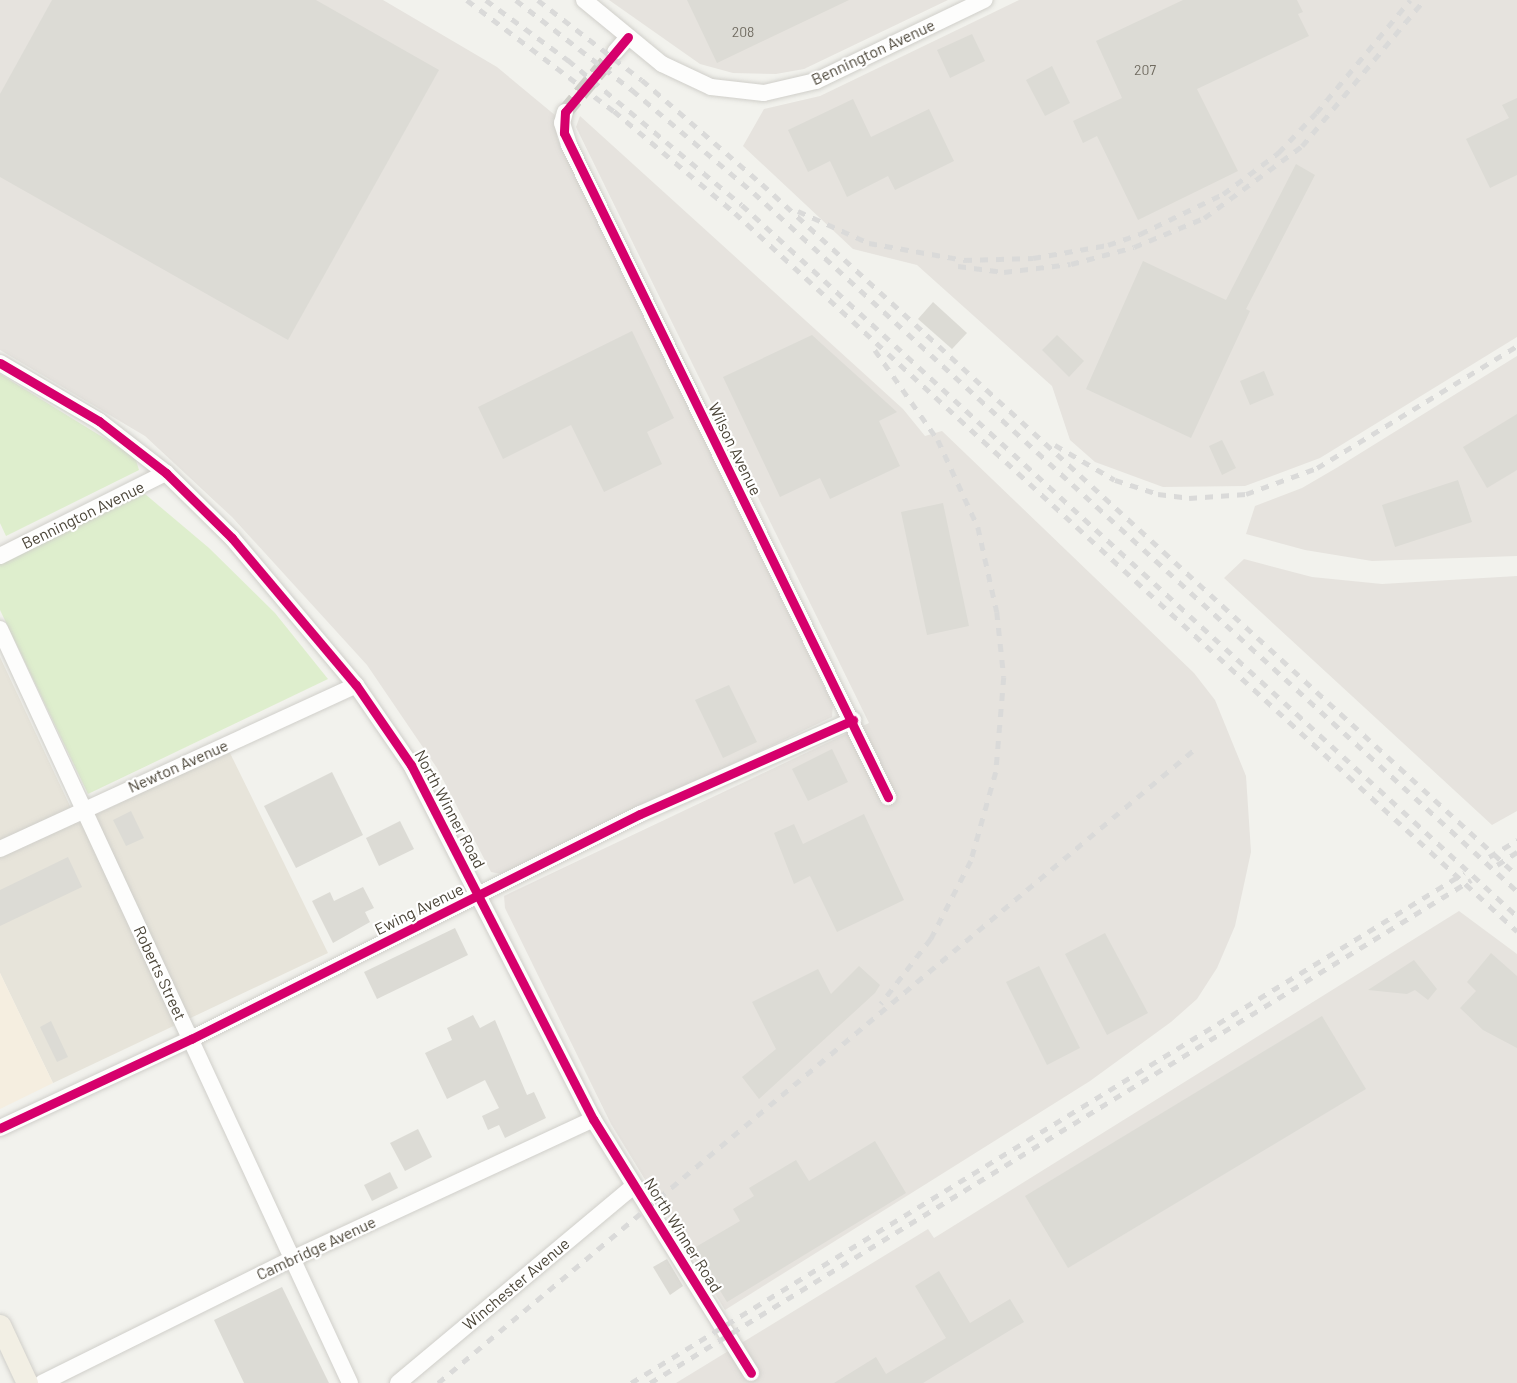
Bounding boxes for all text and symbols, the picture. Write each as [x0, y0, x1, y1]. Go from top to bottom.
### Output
street label: Bennington Avenue [808, 15, 938, 89]
house number: 208 [732, 24, 754, 40]
house number: 207 [1134, 62, 1156, 78]
street label: Wilson Avenue [704, 399, 766, 499]
street label: Bennington Avenue [19, 477, 147, 553]
street label: Newton Avenue [125, 735, 231, 797]
street label: North Winner Road [411, 746, 489, 872]
street label: Ewing Avenue [371, 879, 467, 939]
street label: Roberts Street [130, 923, 190, 1023]
street label: North Winner Road [640, 1174, 726, 1296]
street label: Cambridge Avenue [253, 1212, 379, 1284]
street label: Winchester Avenue [459, 1234, 573, 1334]

